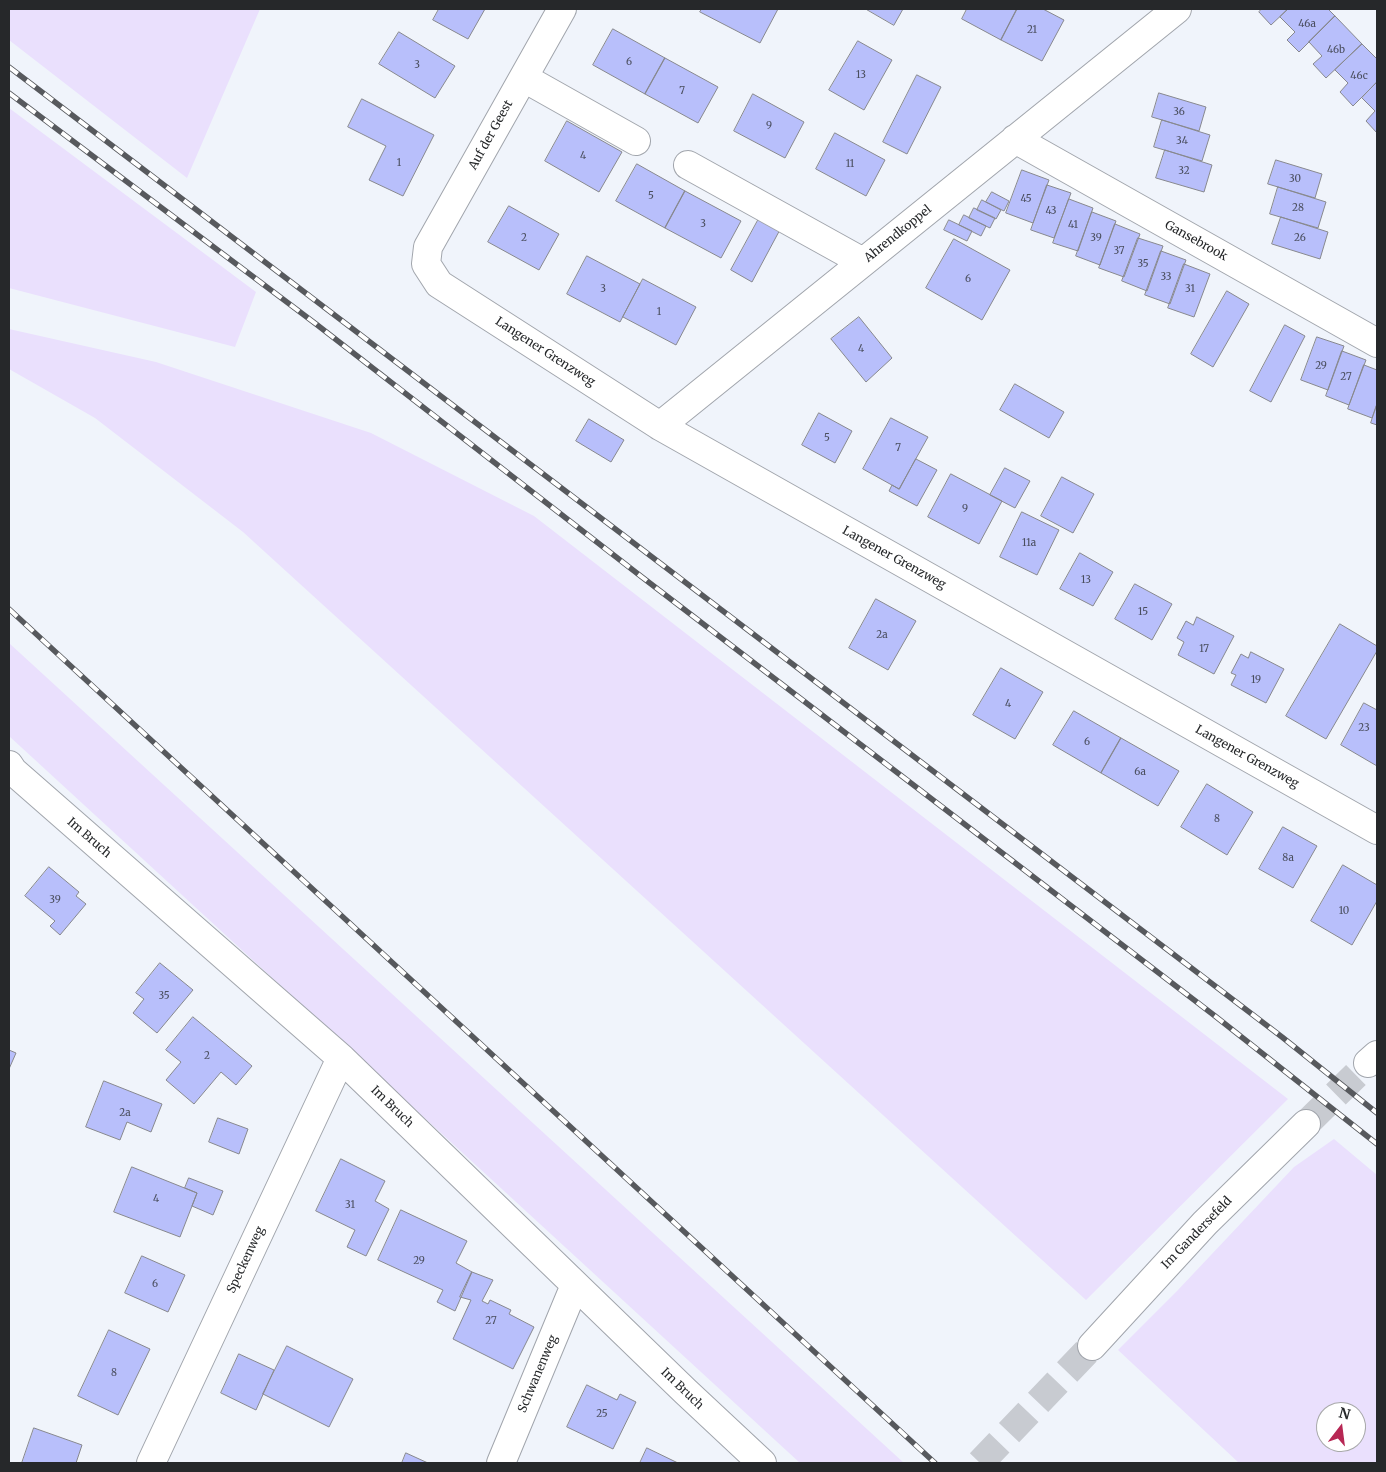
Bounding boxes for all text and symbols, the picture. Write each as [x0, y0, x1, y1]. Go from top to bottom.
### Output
house number: 46a [1298, 18, 1316, 30]
house number: 21 [1027, 24, 1037, 36]
house number: 46b [1327, 44, 1345, 56]
house number: 6 [626, 56, 632, 68]
house number: 3 [414, 59, 420, 71]
house number: 13 [856, 69, 866, 81]
house number: 46c [1350, 70, 1368, 82]
house number: 7 [679, 85, 685, 97]
street label: Auf der Geest [466, 98, 516, 172]
house number: 36 [1173, 106, 1185, 118]
house number: 9 [766, 120, 772, 132]
house number: 34 [1176, 135, 1188, 147]
house number: 4 [580, 150, 586, 162]
house number: 1 [397, 157, 401, 169]
house number: 11 [846, 158, 854, 170]
house number: 32 [1178, 165, 1190, 177]
house number: 30 [1289, 173, 1301, 185]
house number: 5 [648, 190, 654, 202]
house number: 45 [1020, 193, 1032, 205]
street label: Ahrendkoppel [861, 202, 935, 266]
house number: 28 [1292, 202, 1304, 214]
house number: 43 [1045, 205, 1057, 217]
house number: 3 [700, 218, 706, 230]
street label: Gansebrook [1162, 218, 1230, 264]
house number: 41 [1068, 219, 1078, 231]
house number: 2 [521, 232, 527, 244]
house number: 39 [1090, 232, 1102, 244]
house number: 26 [1294, 232, 1306, 244]
house number: 37 [1113, 245, 1125, 257]
house number: 35 [1137, 258, 1149, 270]
house number: 33 [1161, 271, 1171, 283]
house number: 6 [965, 273, 971, 285]
house number: 3 [600, 283, 606, 295]
house number: 31 [1185, 283, 1195, 295]
house number: 1 [657, 306, 661, 318]
street label: Langener Grenzweg [492, 314, 598, 390]
house number: 4 [858, 343, 864, 355]
house number: 29 [1315, 360, 1327, 372]
house number: 27 [1340, 371, 1352, 383]
house number: 5 [824, 432, 830, 444]
house number: 7 [895, 442, 901, 454]
house number: 9 [962, 503, 968, 515]
street label: Langener Grenzweg [840, 524, 948, 592]
house number: 11a [1022, 537, 1036, 549]
house number: 13 [1081, 574, 1091, 586]
house number: 15 [1138, 606, 1148, 618]
house number: 2a [876, 629, 888, 641]
house number: 17 [1199, 643, 1209, 655]
house number: 19 [1251, 674, 1261, 686]
house number: 4 [1005, 698, 1011, 710]
house number: 23 [1358, 722, 1370, 734]
street label: Langener Grenzweg [1193, 723, 1301, 791]
house number: 6 [1084, 736, 1090, 748]
house number: 6a [1134, 766, 1146, 778]
house number: 8 [1214, 813, 1220, 825]
street label: Im Bruch [64, 815, 114, 861]
house number: 8a [1282, 852, 1294, 864]
house number: 39 [49, 894, 61, 906]
house number: 10 [1339, 905, 1349, 917]
house number: 35 [158, 990, 170, 1002]
house number: 2 [204, 1050, 210, 1062]
street label: Im Bruch [368, 1083, 416, 1131]
house number: 2a [119, 1107, 131, 1119]
house number: 4 [153, 1193, 159, 1205]
street label: Im Gandersefeld [1159, 1194, 1235, 1272]
house number: 31 [345, 1199, 355, 1211]
street label: Speckenweg [224, 1224, 268, 1296]
house number: 29 [413, 1255, 425, 1267]
house number: 6 [152, 1278, 158, 1290]
house number: 27 [485, 1315, 497, 1327]
street label: Schwanenweg [515, 1333, 561, 1415]
street label: Im Bruch [658, 1365, 706, 1413]
house number: 8 [111, 1367, 117, 1379]
north arrow [1316, 1402, 1366, 1452]
text: N [1337, 1403, 1352, 1424]
house number: 25 [596, 1408, 608, 1420]

